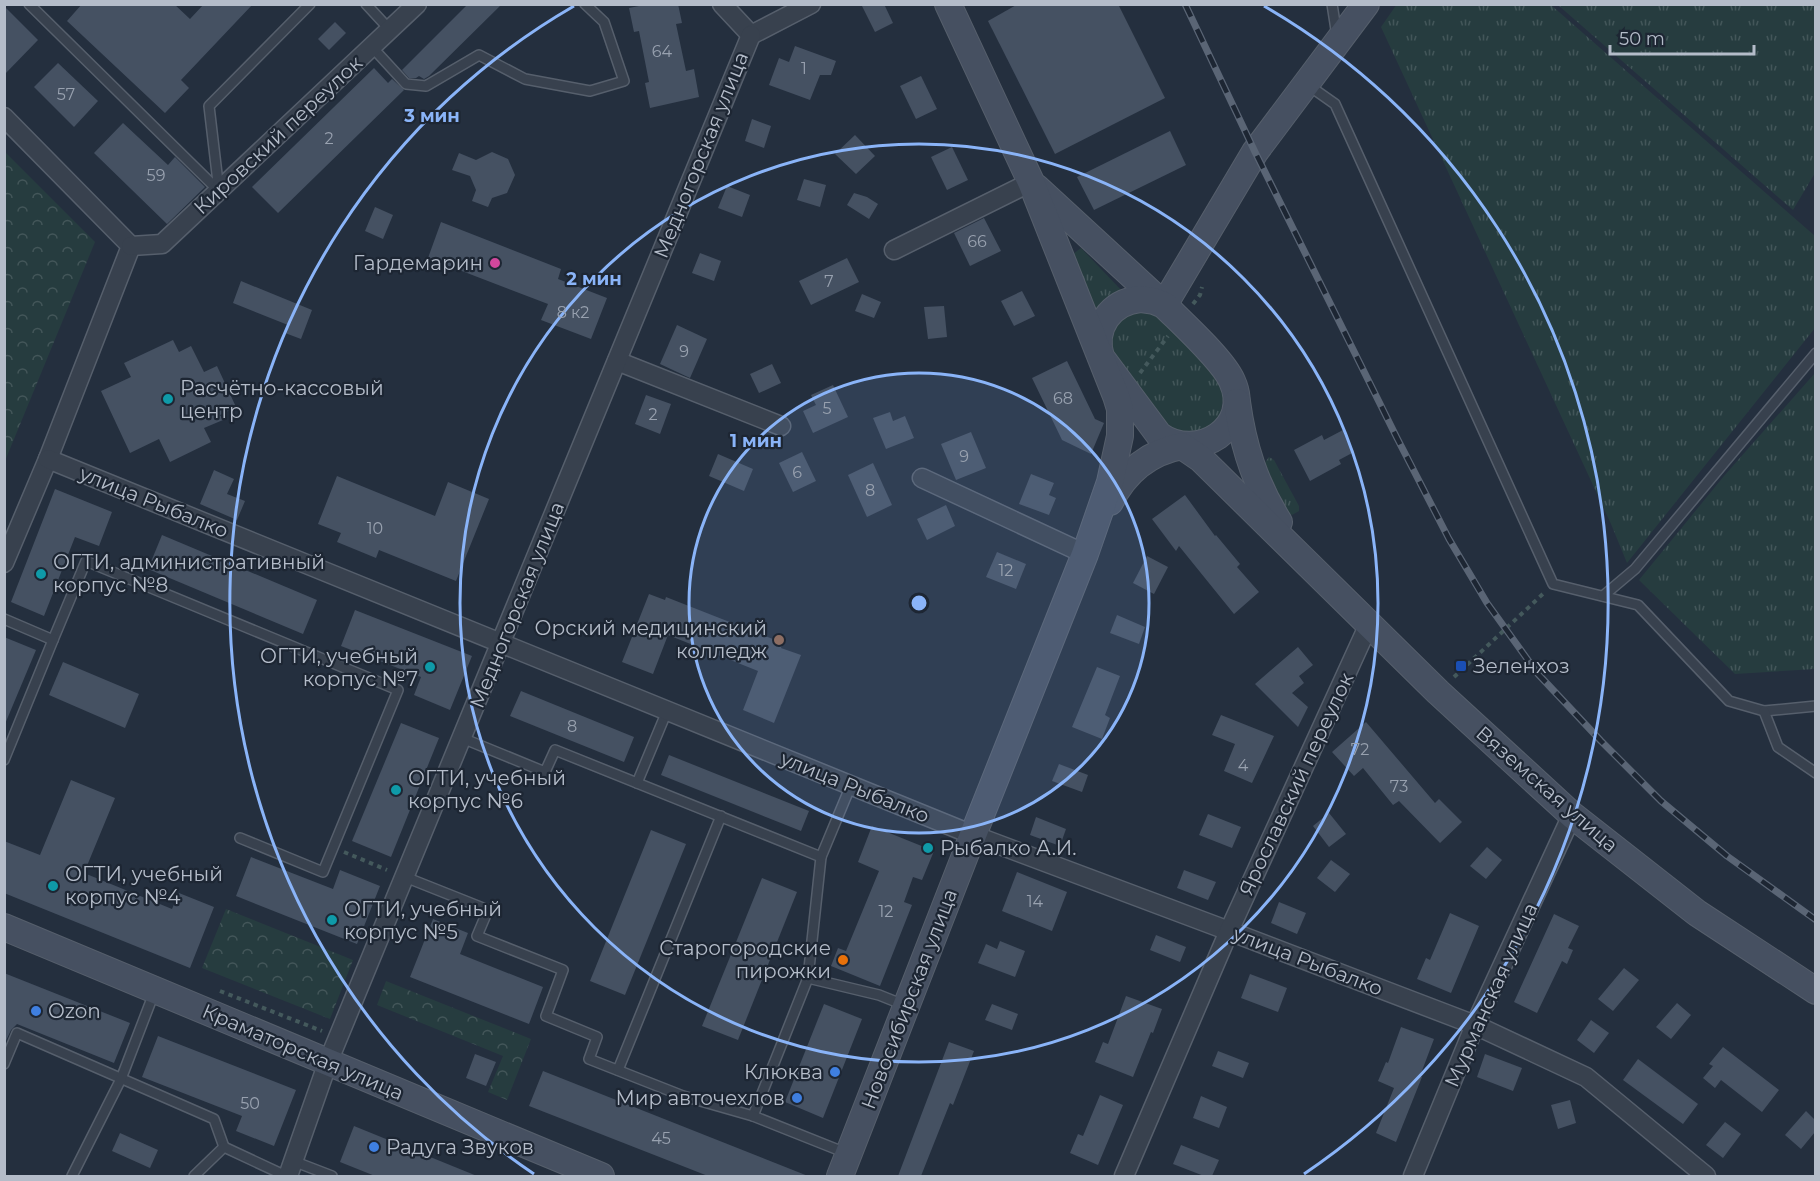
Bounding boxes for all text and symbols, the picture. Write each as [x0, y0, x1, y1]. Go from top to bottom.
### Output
scale bar [1610, 18, 1754, 56]
text: 50 m [1619, 28, 1665, 50]
house number: 64 [652, 42, 673, 61]
street label: Медногорская улица [649, 48, 753, 262]
street label: Кировский переулок [189, 51, 367, 219]
house number: 1 [801, 59, 807, 78]
house number: 57 [57, 85, 75, 104]
text: 3 мин [403, 105, 460, 127]
house number: 2 [324, 129, 334, 148]
house number: 59 [147, 166, 165, 185]
house number: 66 [967, 232, 987, 251]
place label: Гардемарин [353, 251, 483, 275]
marker: Гардемарин [488, 256, 502, 270]
text: 2 мин [566, 268, 622, 290]
house number: 7 [824, 272, 834, 291]
house number: 8 к2 [557, 303, 589, 322]
house number: 9 [679, 342, 689, 361]
place label: Расчётно-кассовый центр [180, 376, 384, 423]
house number: 68 [1053, 389, 1073, 408]
marker: Расчётно-кассовый центр [161, 392, 175, 406]
house number: 5 [822, 399, 832, 418]
house number: 2 [648, 405, 658, 424]
text: 1 мин [730, 430, 782, 452]
house number: 9 [959, 447, 969, 466]
street label: улица Рыбалко [75, 461, 232, 543]
house number: 6 [792, 463, 802, 482]
house number: 8 [865, 481, 875, 500]
street label: Медногорская улица [465, 498, 569, 712]
house number: 10 [367, 519, 383, 538]
place label: ОГТИ, административный корпус №8 [53, 550, 325, 597]
house number: 12 [999, 561, 1013, 580]
marker: ОГТИ, административный корпус №8 [34, 567, 48, 581]
centre of rings [909, 593, 929, 613]
place label: Орский медицинский колледж [535, 616, 767, 663]
marker: Орский медицинский колледж [772, 633, 786, 647]
place label: ОГТИ, учебный корпус №7 [260, 644, 418, 691]
place label: Зеленхоз [1473, 654, 1570, 678]
marker: Зеленхоз [1454, 659, 1468, 673]
marker: ОГТИ, учебный корпус №7 [423, 660, 437, 674]
street label: Ярославский переулок [1234, 668, 1358, 899]
house number: 8 [567, 717, 577, 736]
street label: Вяземская улица [1471, 721, 1623, 857]
house number: 72 [1351, 740, 1369, 759]
street label: улица Рыбалко [776, 746, 933, 828]
house number: 4 [1238, 756, 1249, 775]
place label: ОГТИ, учебный корпус №6 [408, 766, 566, 813]
house number: 73 [1390, 777, 1408, 796]
marker: ОГТИ, учебный корпус №6 [389, 783, 403, 797]
place label: Рыбалко А.И. [940, 836, 1077, 860]
marker: Рыбалко А.И. [921, 841, 935, 855]
place label: ОГТИ, учебный корпус №4 [65, 862, 223, 909]
marker: ОГТИ, учебный корпус №4 [46, 879, 60, 893]
street label: Новосибирская улица [856, 886, 962, 1112]
house number: 14 [1027, 892, 1044, 911]
place label: ОГТИ, учебный корпус №5 [344, 897, 502, 944]
street label: Мурманская улица [1440, 899, 1542, 1091]
house number: 12 [879, 902, 893, 921]
marker: ОГТИ, учебный корпус №5 [325, 913, 339, 927]
street label: улица Рыбалко [1229, 921, 1386, 1001]
place label: Старогородские пирожки [659, 936, 831, 983]
marker: Старогородские пирожки [836, 953, 850, 967]
place label: Ozon [48, 999, 101, 1023]
street label: Краматорская улица [199, 999, 407, 1105]
marker: Ozon [29, 1004, 43, 1018]
place label: Клюква [744, 1060, 823, 1084]
marker: Клюква [828, 1065, 842, 1079]
place label: Мир авточехлов [615, 1086, 785, 1110]
marker: Мир авточехлов [790, 1091, 804, 1105]
house number: 50 [240, 1094, 260, 1113]
house number: 45 [651, 1129, 671, 1148]
place label: Радуга Звуков [386, 1135, 534, 1159]
marker: Радуга Звуков [367, 1140, 381, 1154]

